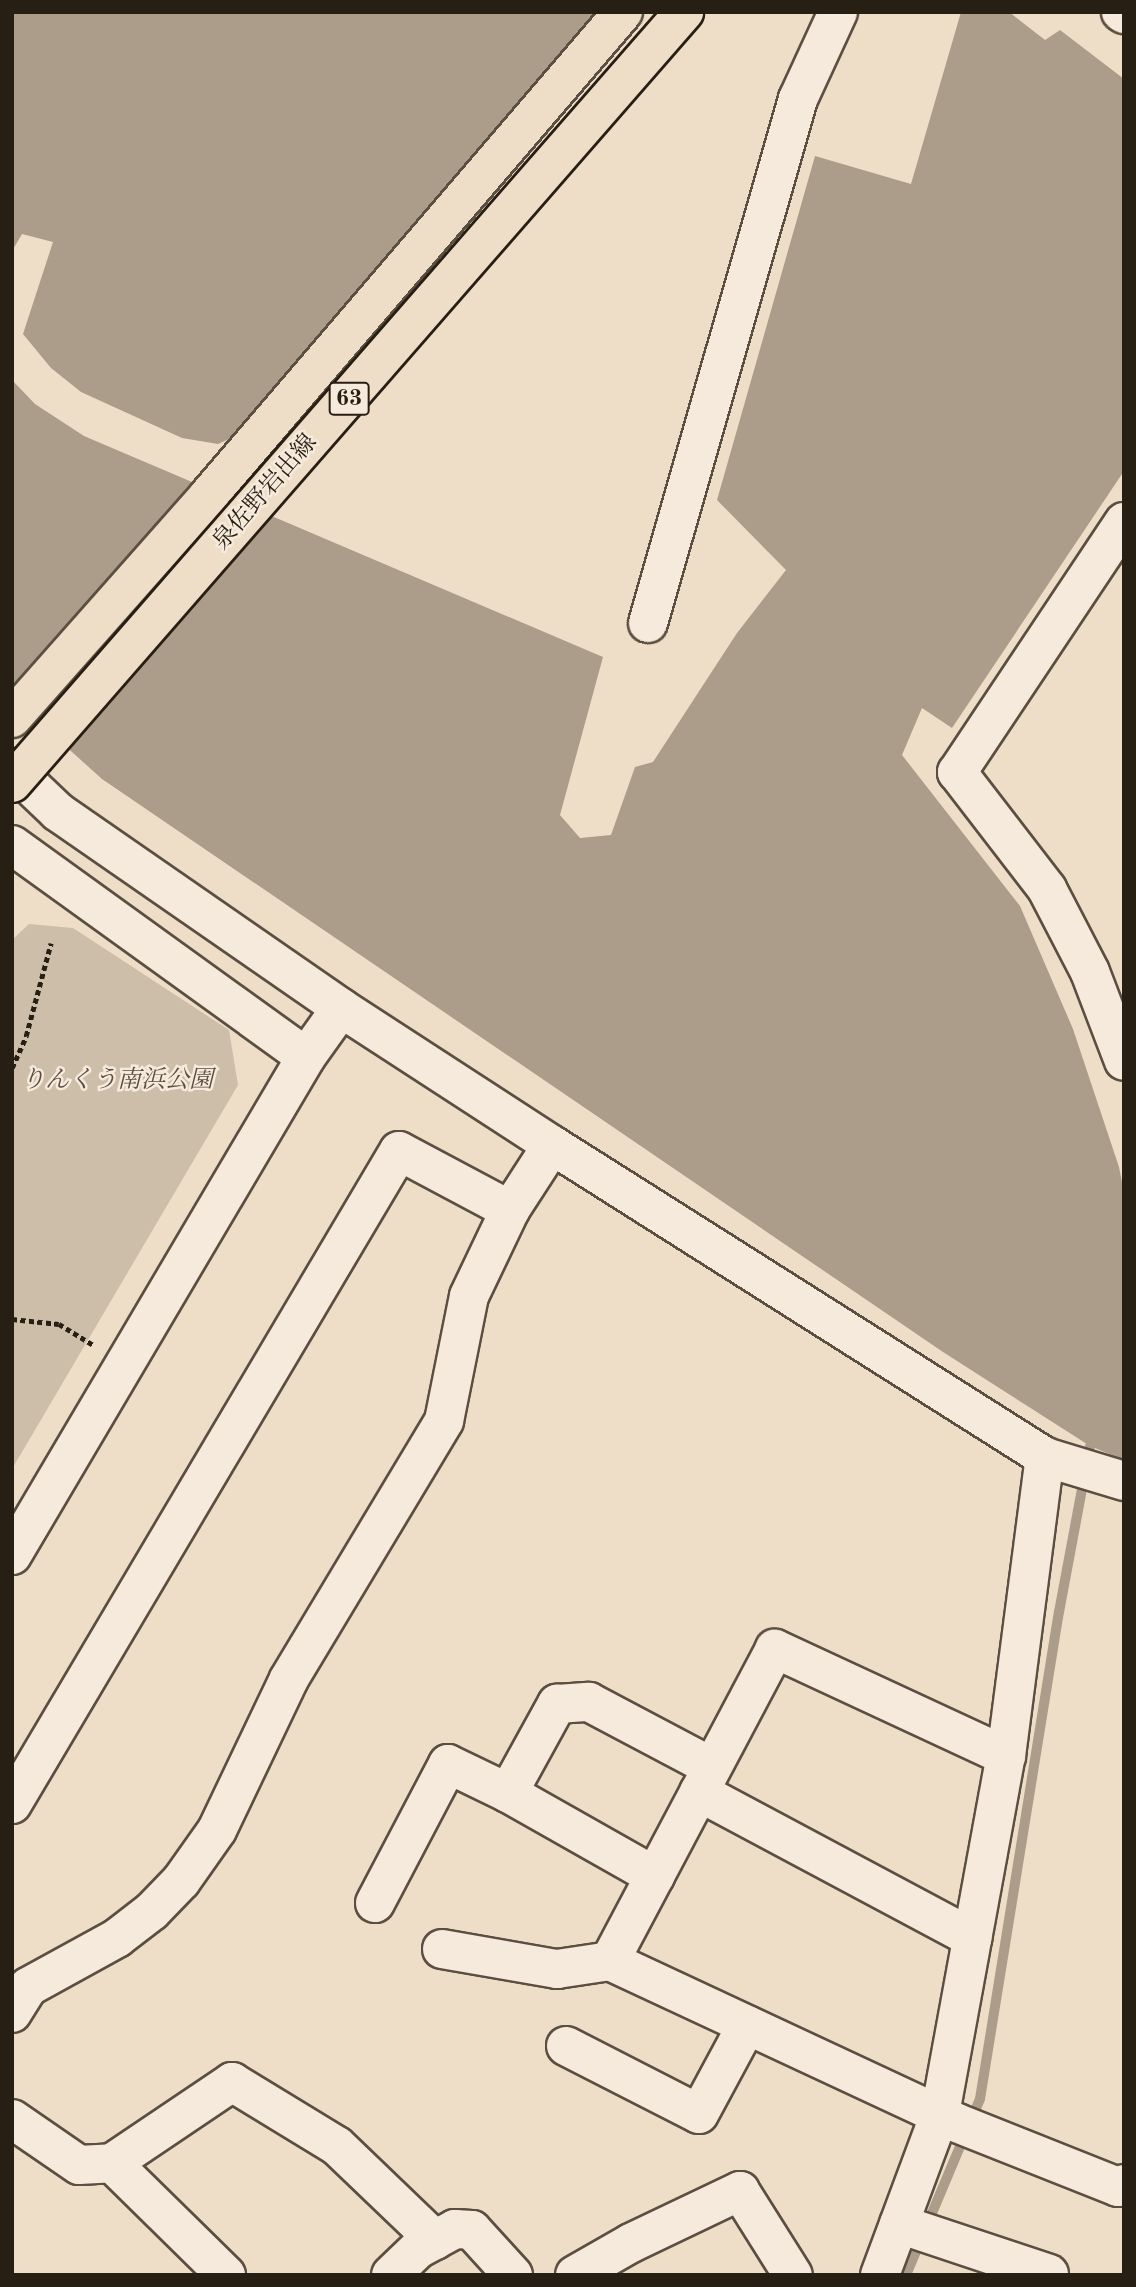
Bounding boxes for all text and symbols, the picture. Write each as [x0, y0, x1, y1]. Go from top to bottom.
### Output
road number: 63 [328, 380, 370, 418]
street label: 泉佐野岩出線 [208, 429, 324, 557]
park label: りんくう南浜公園 [21, 1068, 213, 1096]

